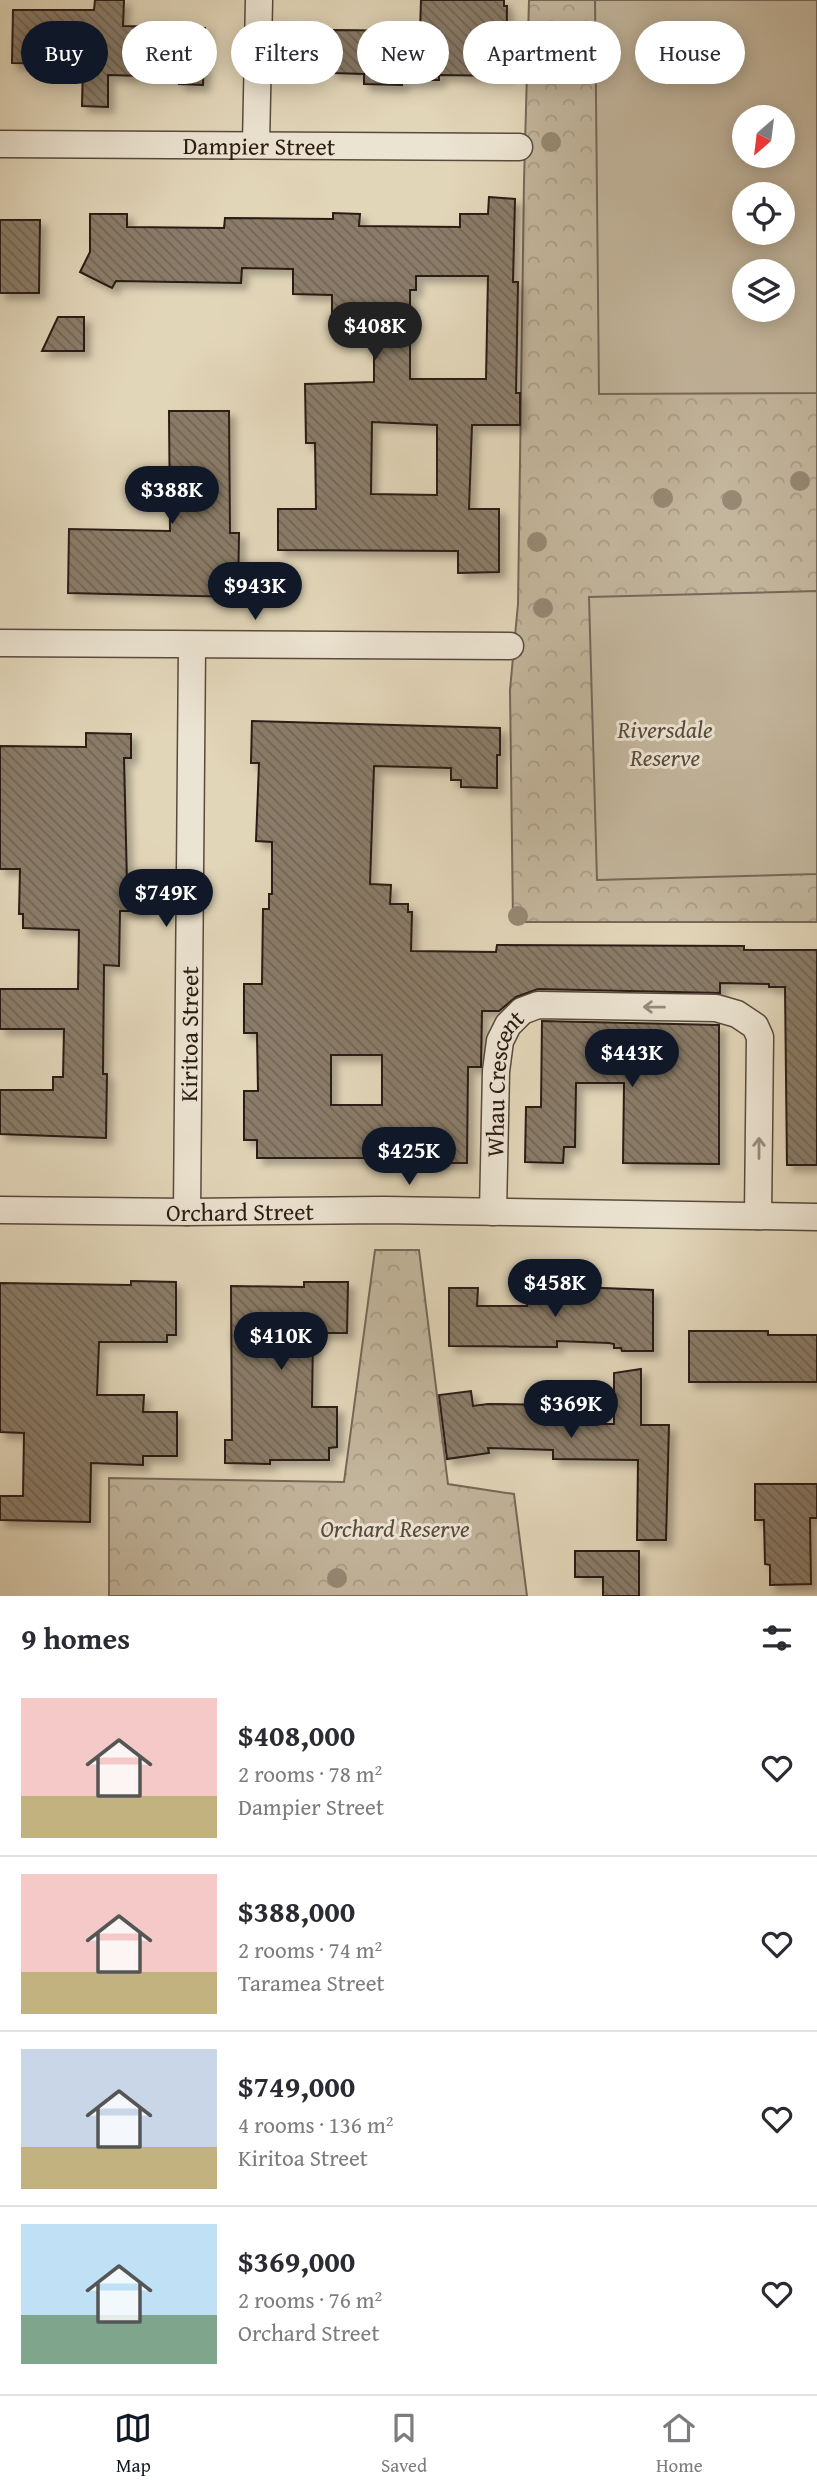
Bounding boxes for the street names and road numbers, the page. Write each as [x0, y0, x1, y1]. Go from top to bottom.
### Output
street label: Dampier Street [183, 128, 336, 163]
street label: Kiritoa Street [170, 965, 207, 1102]
street label: Whau Crescent [477, 1001, 532, 1158]
street label: Orchard Street [166, 1193, 315, 1230]

